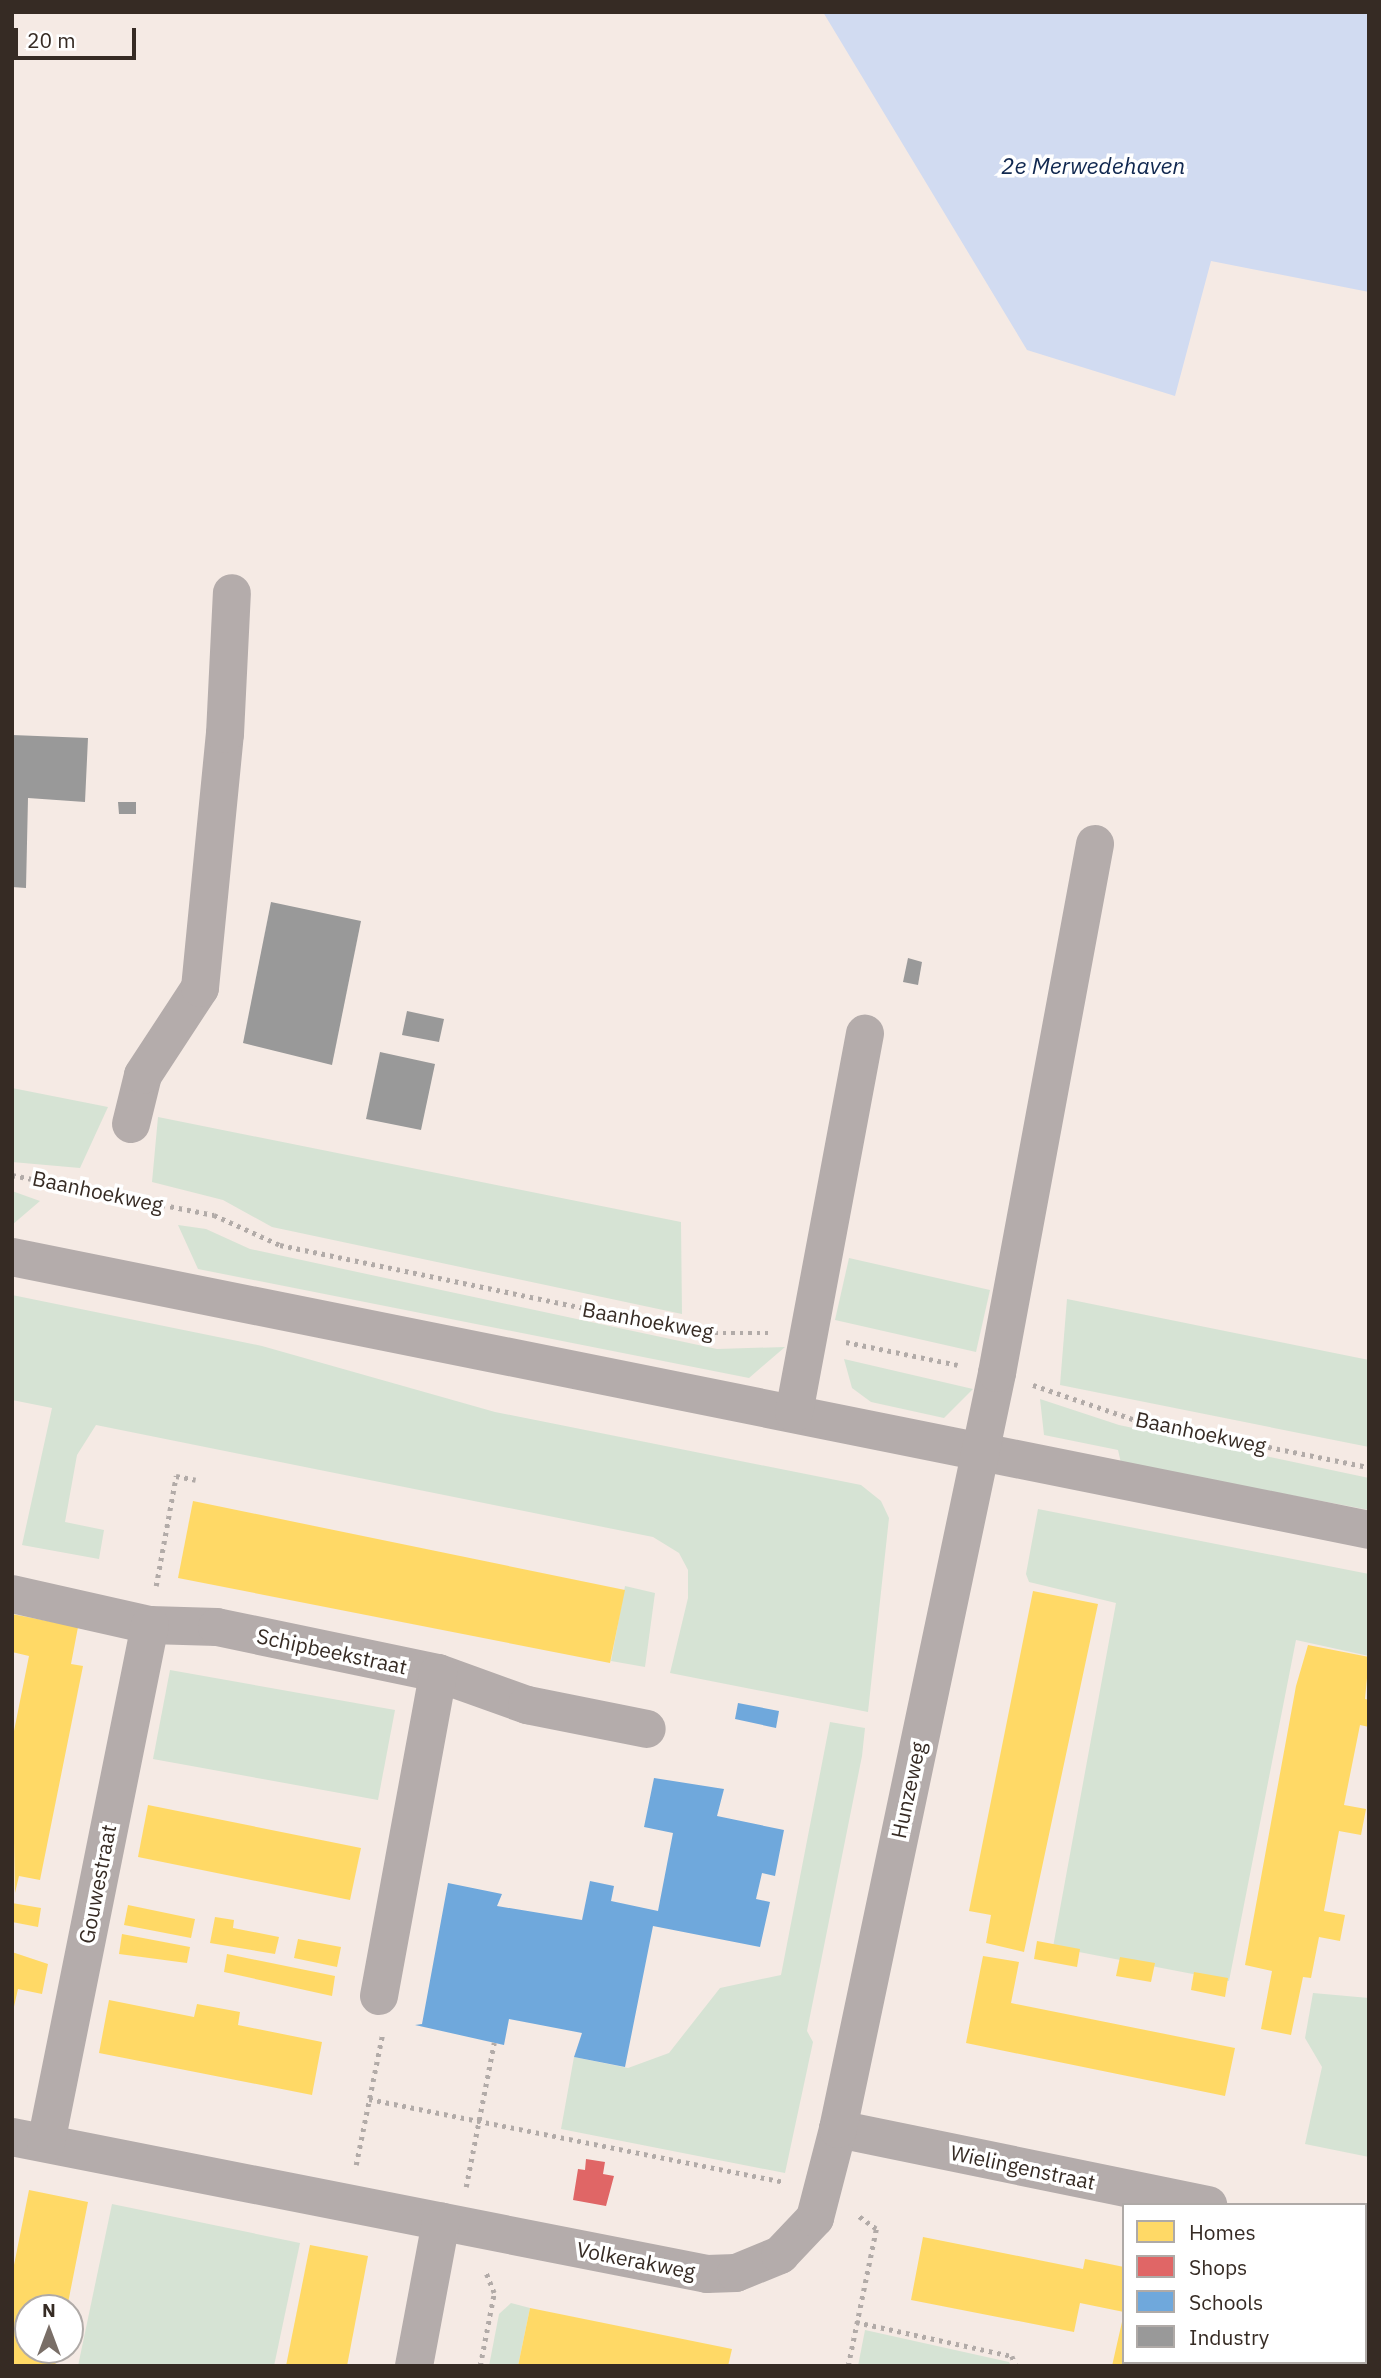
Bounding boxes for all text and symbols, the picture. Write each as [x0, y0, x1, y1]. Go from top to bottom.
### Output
scale bar [18, 14, 140, 58]
text: 20 m [27, 26, 76, 54]
water label: 2e Merwedehaven [1001, 151, 1185, 179]
street label: Baanhoekweg [30, 1165, 166, 1217]
street label: Baanhoekweg [580, 1296, 716, 1344]
street label: Baanhoekweg [1133, 1406, 1269, 1458]
street label: Schipbeekstraat [255, 1623, 409, 1679]
street label: Hunzeweg [885, 1739, 931, 1841]
street label: Gouwestraat [73, 1822, 121, 1946]
street label: Wielingenstraat [948, 2139, 1098, 2195]
legend [1122, 2203, 1367, 2364]
text: Homes [1189, 2218, 1256, 2246]
street label: Volkerakweg [574, 2236, 698, 2284]
text: Shops [1189, 2253, 1247, 2281]
text: Schools [1189, 2288, 1263, 2316]
north arrow [14, 2294, 84, 2364]
text: N [42, 2298, 56, 2322]
text: Industry [1189, 2323, 1269, 2351]

